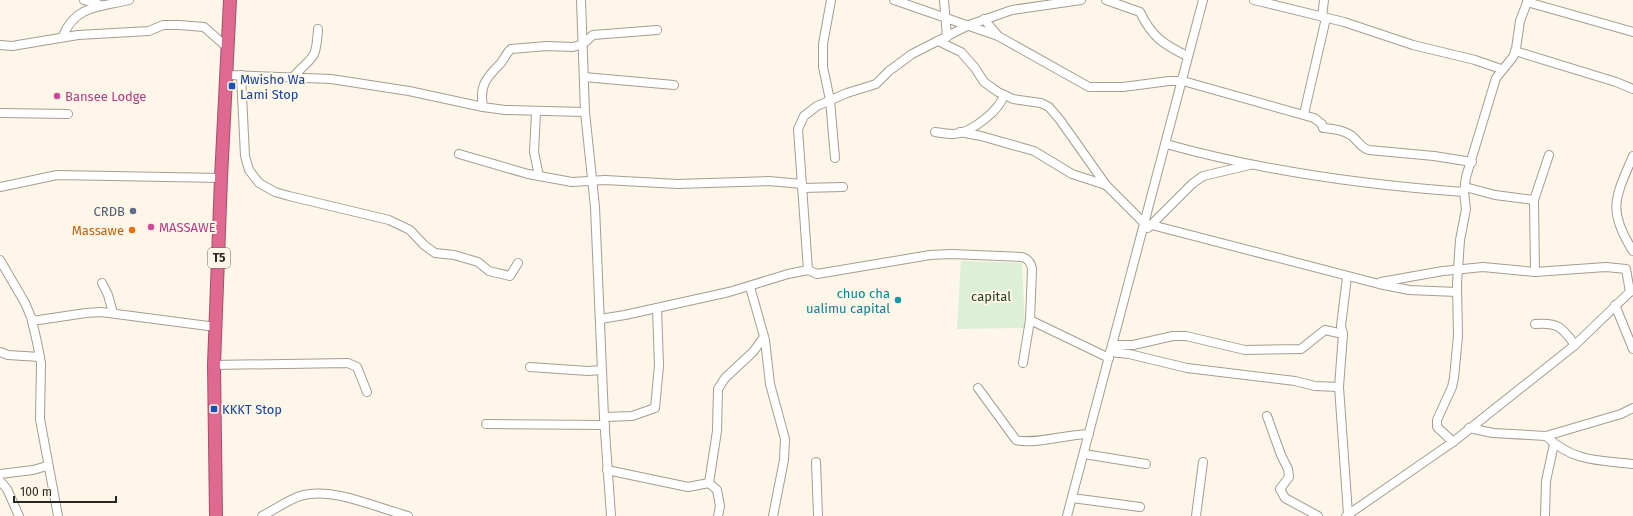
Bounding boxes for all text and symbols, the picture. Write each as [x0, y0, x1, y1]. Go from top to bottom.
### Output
place label: Mwisho Wa Lami Stop [240, 72, 305, 102]
marker: Mwisho Wa Lami Stop [227, 81, 237, 91]
place label: Bansee Lodge [65, 89, 146, 104]
marker: Bansee Lodge [52, 91, 62, 101]
place label: CRDB [94, 204, 125, 219]
marker: CRDB [128, 206, 138, 216]
place label: MASSAWE [159, 220, 216, 235]
marker: MASSAWE [146, 222, 156, 232]
place label: Massawe [72, 223, 124, 238]
marker: Massawe [127, 225, 137, 235]
road number: T5 [208, 248, 230, 268]
place label: chuo cha ualimu capital [806, 286, 890, 316]
park label: capital [971, 289, 1011, 304]
marker: chuo cha ualimu capital [893, 295, 903, 305]
place label: KKKT Stop [222, 402, 282, 417]
marker: KKKT Stop [209, 404, 219, 414]
scale bar [14, 478, 116, 504]
text: 100 m [20, 485, 52, 499]

